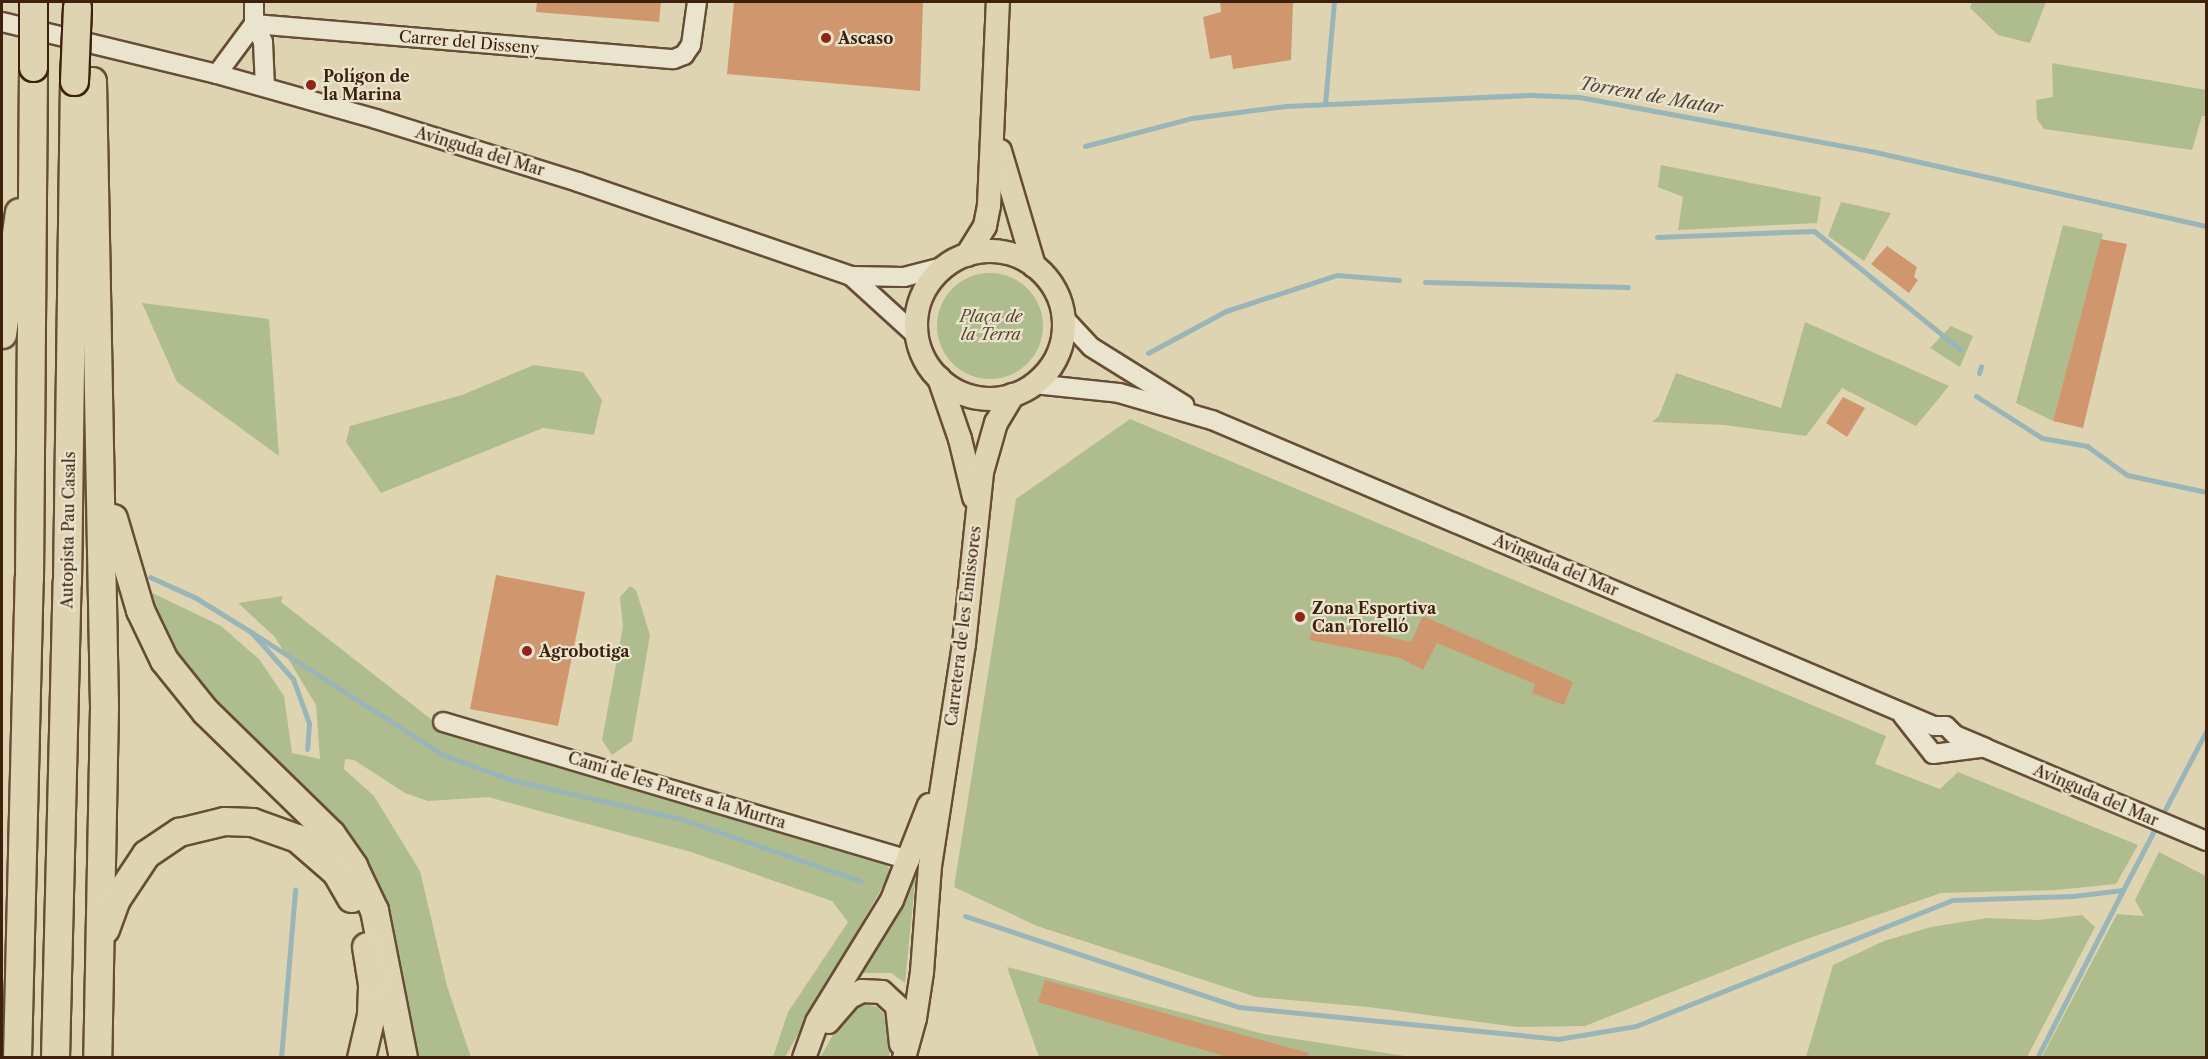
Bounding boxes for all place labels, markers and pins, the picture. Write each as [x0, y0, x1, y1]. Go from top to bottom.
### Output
place label: Ascaso [838, 28, 893, 48]
marker: Ascaso [819, 31, 833, 45]
place label: Polígon de la Marina [323, 66, 410, 104]
marker: Polígon de la Marina [304, 78, 318, 92]
place label: Zona Esportiva Can Torelló [1312, 598, 1436, 636]
marker: Zona Esportiva Can Torelló [1293, 610, 1307, 624]
place label: Agrobotiga [539, 641, 630, 661]
marker: Agrobotiga [520, 644, 534, 658]

